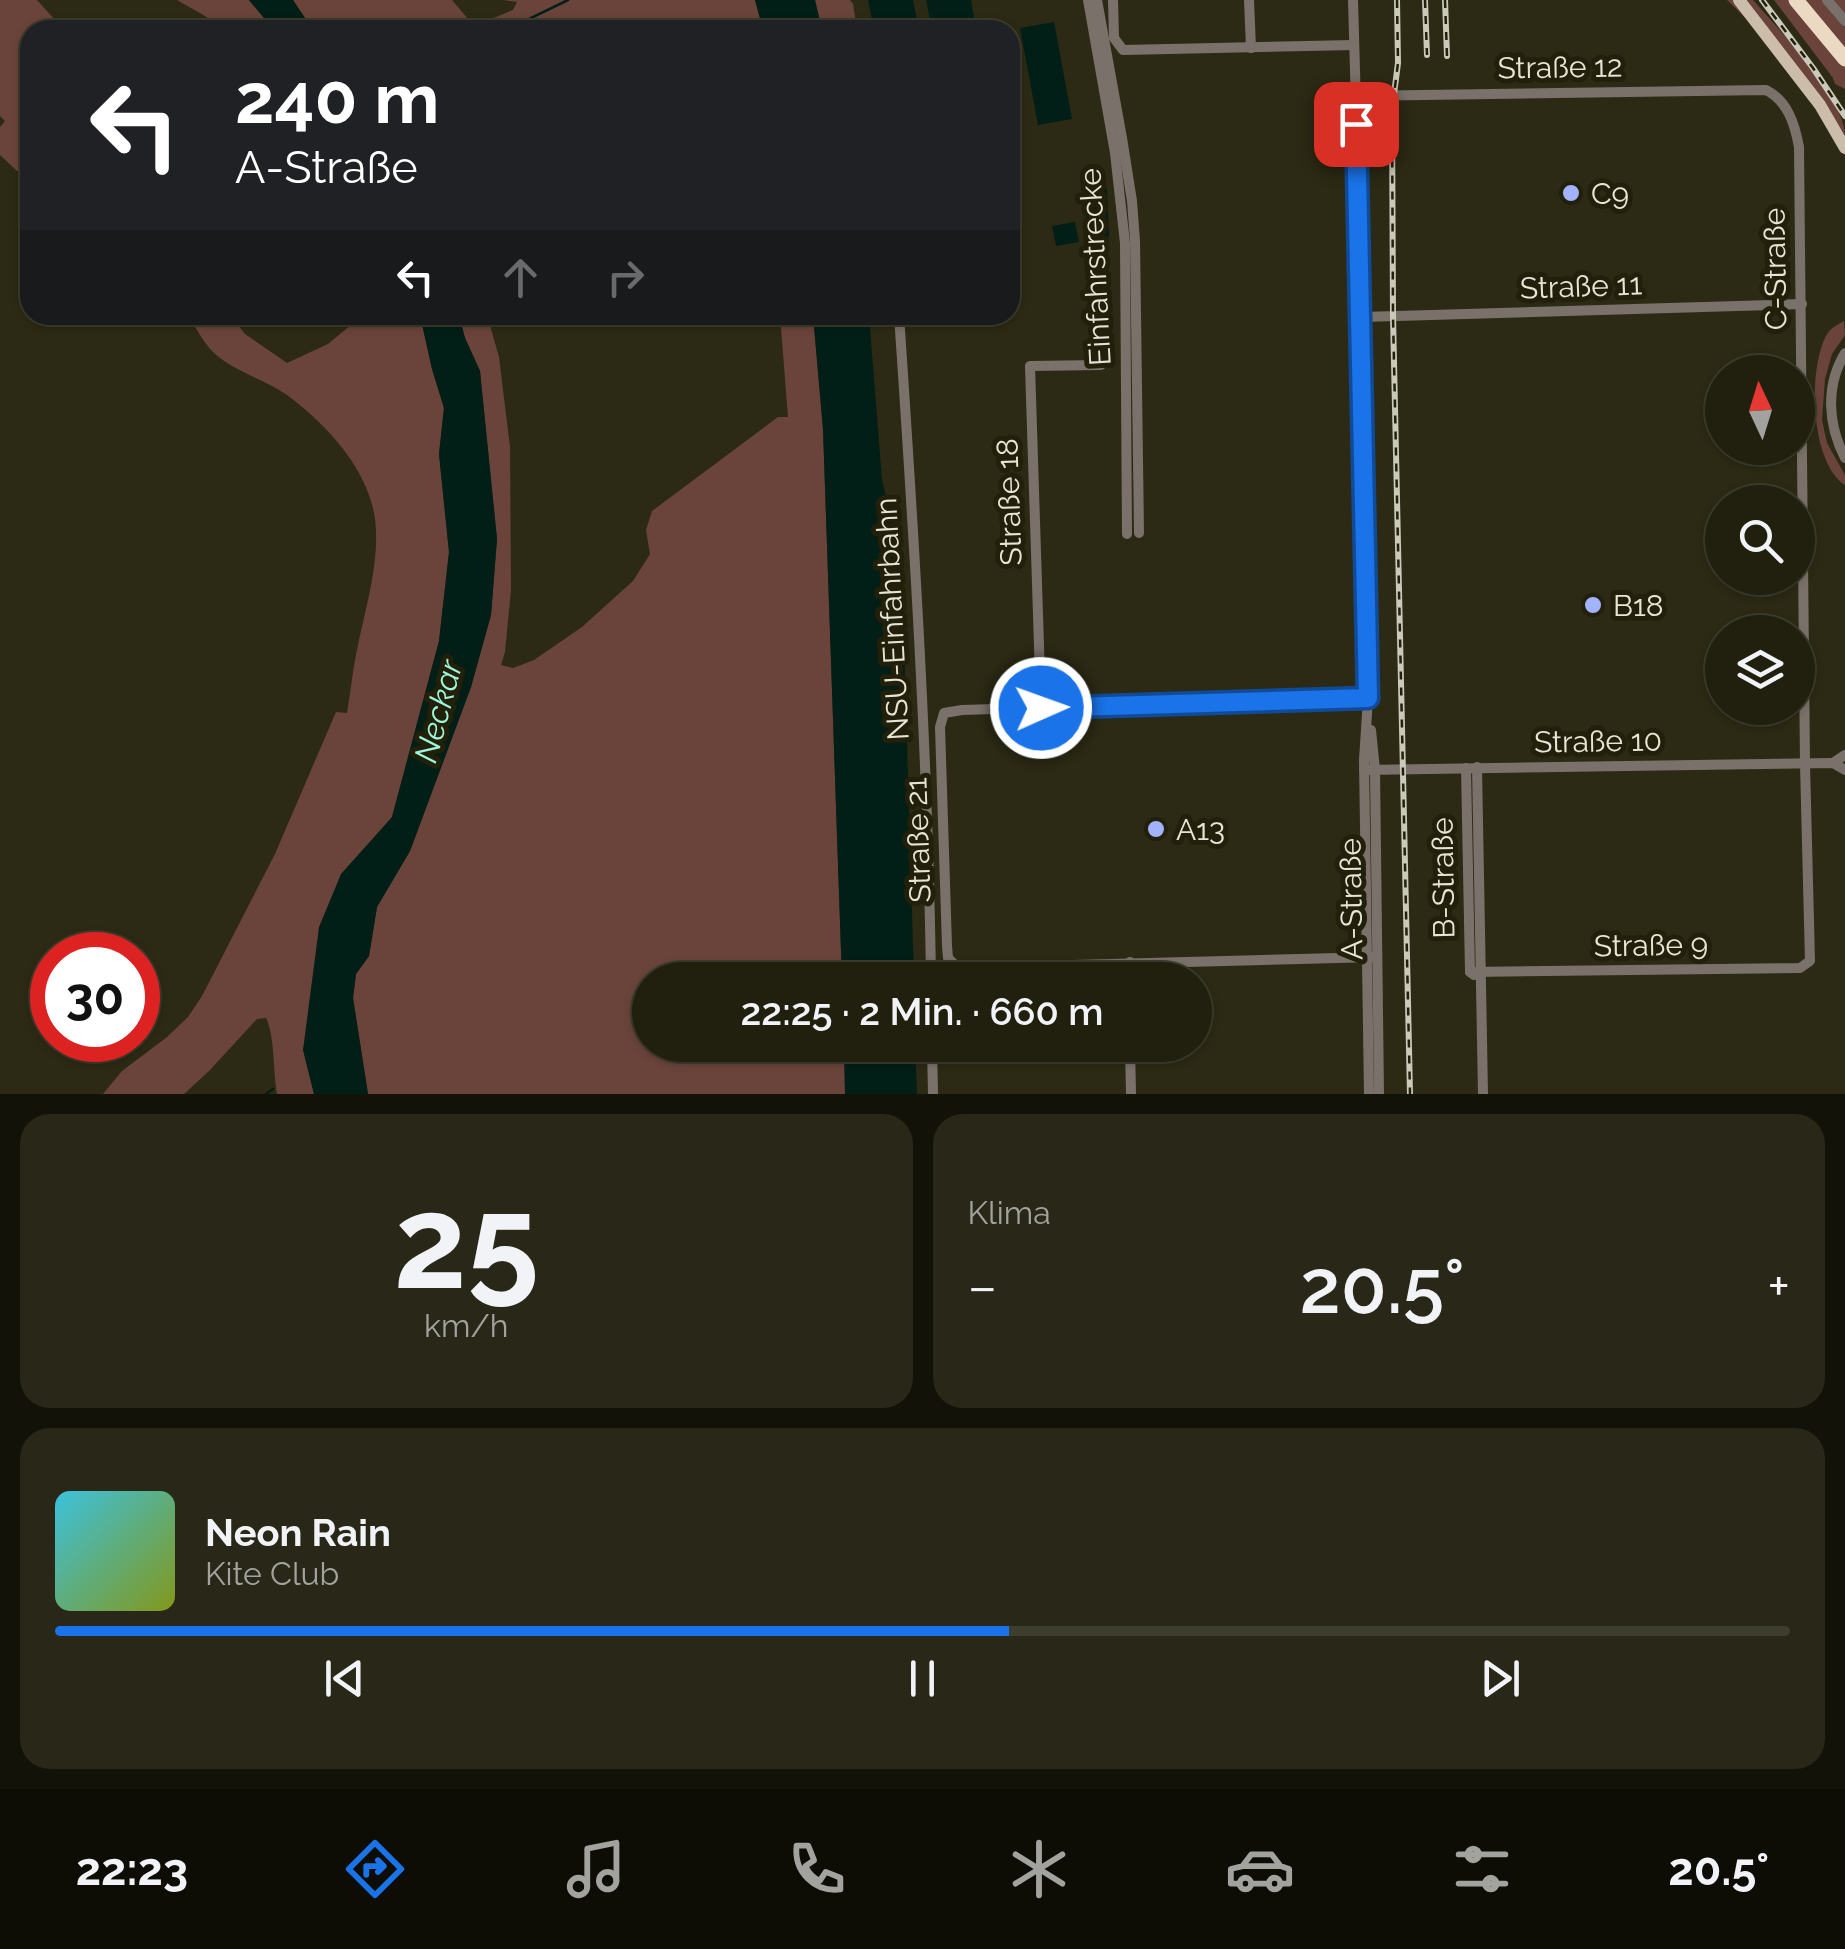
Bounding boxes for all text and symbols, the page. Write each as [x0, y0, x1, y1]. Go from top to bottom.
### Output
street label: Straße 12 [1497, 48, 1623, 86]
text: 240 m [235, 57, 439, 139]
icon: left [70, 60, 200, 190]
pin [1314, 82, 1399, 167]
icon: arrive [1329, 97, 1384, 152]
text: A-Straße [235, 141, 418, 194]
street label: Einfahrstrecke [1072, 167, 1118, 367]
place label: C9 [1591, 176, 1629, 211]
marker: C9 [1560, 182, 1582, 204]
street label: C-Straße [1756, 208, 1794, 330]
icon: left [388, 250, 443, 305]
icon: ahead [493, 250, 548, 305]
icon: right [598, 250, 653, 305]
street label: Straße 11 [1519, 266, 1643, 306]
north arrow [1705, 355, 1815, 465]
map controls [1705, 355, 1815, 725]
street label: Straße 18 [989, 438, 1029, 566]
button: search [1705, 485, 1815, 595]
street label: NSU-Einfahrbahn [868, 497, 916, 741]
place label: B18 [1613, 588, 1664, 623]
marker: B18 [1582, 594, 1604, 616]
button: layers [1705, 615, 1815, 725]
water label: Neckar [407, 655, 470, 766]
position arrow [989, 656, 1093, 760]
street label: Straße 10 [1534, 722, 1662, 760]
street label: Straße 21 [898, 777, 938, 903]
place label: A13 [1176, 812, 1225, 847]
street label: B-Straße [1424, 817, 1462, 939]
marker: A13 [1145, 818, 1167, 840]
street label: A-Straße [1332, 838, 1370, 960]
street label: Straße 9 [1594, 927, 1708, 963]
speed limit sign: 30 [30, 932, 160, 1062]
text: 22:25 · 2 Min. · 660 m [740, 989, 1104, 1034]
text: 25 [394, 1166, 539, 1318]
text: Klima [968, 1194, 1051, 1231]
text: 20.5° [1299, 1242, 1465, 1331]
text: − [968, 1254, 997, 1319]
text: + [1767, 1254, 1790, 1319]
text: km/h [424, 1307, 508, 1344]
text: Neon Rain [205, 1510, 391, 1555]
text: Kite Club [205, 1555, 339, 1592]
icon: previous [317, 1651, 372, 1706]
icon: pause [895, 1651, 950, 1706]
icon: next [1473, 1651, 1528, 1706]
icon: directions [340, 1834, 410, 1904]
icon: music [561, 1834, 631, 1904]
icon: phone [782, 1834, 852, 1904]
icon: climate [1004, 1834, 1074, 1904]
icon: car [1225, 1834, 1295, 1904]
icon: filters [1447, 1834, 1517, 1904]
text: 22:23 [76, 1843, 188, 1896]
text: 20.5° [1668, 1843, 1769, 1896]

